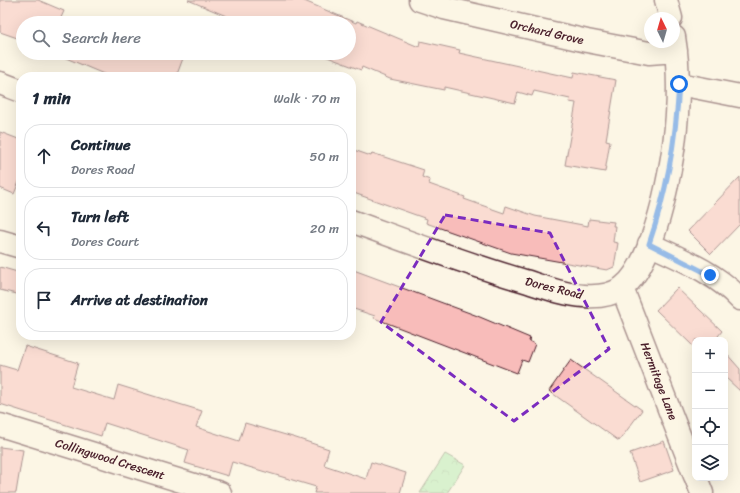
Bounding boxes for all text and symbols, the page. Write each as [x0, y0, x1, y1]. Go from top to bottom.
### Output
north arrow [644, 12, 680, 48]
street label: Orchard Grove [508, 13, 586, 51]
search box [16, 16, 356, 60]
text: Search here [62, 25, 141, 51]
icon: search [30, 27, 52, 49]
route start [670, 75, 688, 93]
text: 1 min [32, 83, 71, 113]
text: Walk · 70 m [274, 87, 340, 110]
text: Continue [71, 132, 131, 158]
icon: ahead [33, 145, 55, 167]
text: 50 m [309, 145, 339, 168]
text: Dores Road [71, 158, 134, 181]
text: Turn left [71, 204, 129, 230]
icon: left [33, 217, 55, 239]
text: 20 m [310, 217, 339, 240]
text: Dores Court [71, 230, 139, 253]
route end [701, 266, 719, 284]
street label: Dores Road [523, 270, 586, 306]
text: Arrive at destination [71, 287, 208, 313]
icon: arrive [33, 289, 55, 311]
map controls [692, 337, 728, 481]
button: + [692, 337, 728, 373]
street label: Hermitage Lane [634, 339, 684, 423]
button: − [692, 373, 728, 409]
button: locate [692, 409, 728, 445]
street label: Collingwood Crescent [52, 432, 168, 486]
button: layers [692, 445, 728, 481]

